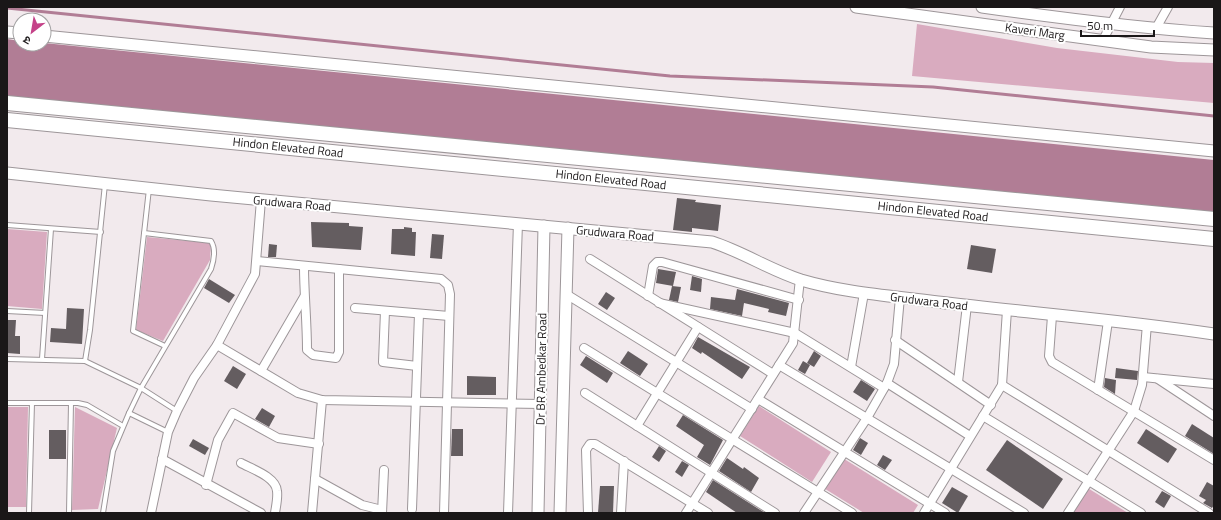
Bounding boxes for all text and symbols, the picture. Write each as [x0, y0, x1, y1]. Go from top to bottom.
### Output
north arrow [12, 12, 52, 52]
scale bar [1081, 12, 1154, 38]
text: 50 m [1087, 16, 1113, 35]
street label: Kaveri Marg [1004, 17, 1066, 45]
text: उ [19, 32, 34, 49]
street label: Hindon Elevated Road [232, 132, 344, 162]
street label: Hindon Elevated Road [555, 164, 667, 194]
street label: Grudwara Road [252, 190, 332, 216]
street label: Hindon Elevated Road [877, 196, 989, 226]
street label: Grudwara Road [575, 220, 655, 246]
street label: Grudwara Road [889, 287, 969, 315]
street label: Dr BR Ambedkar Road [531, 313, 551, 425]

